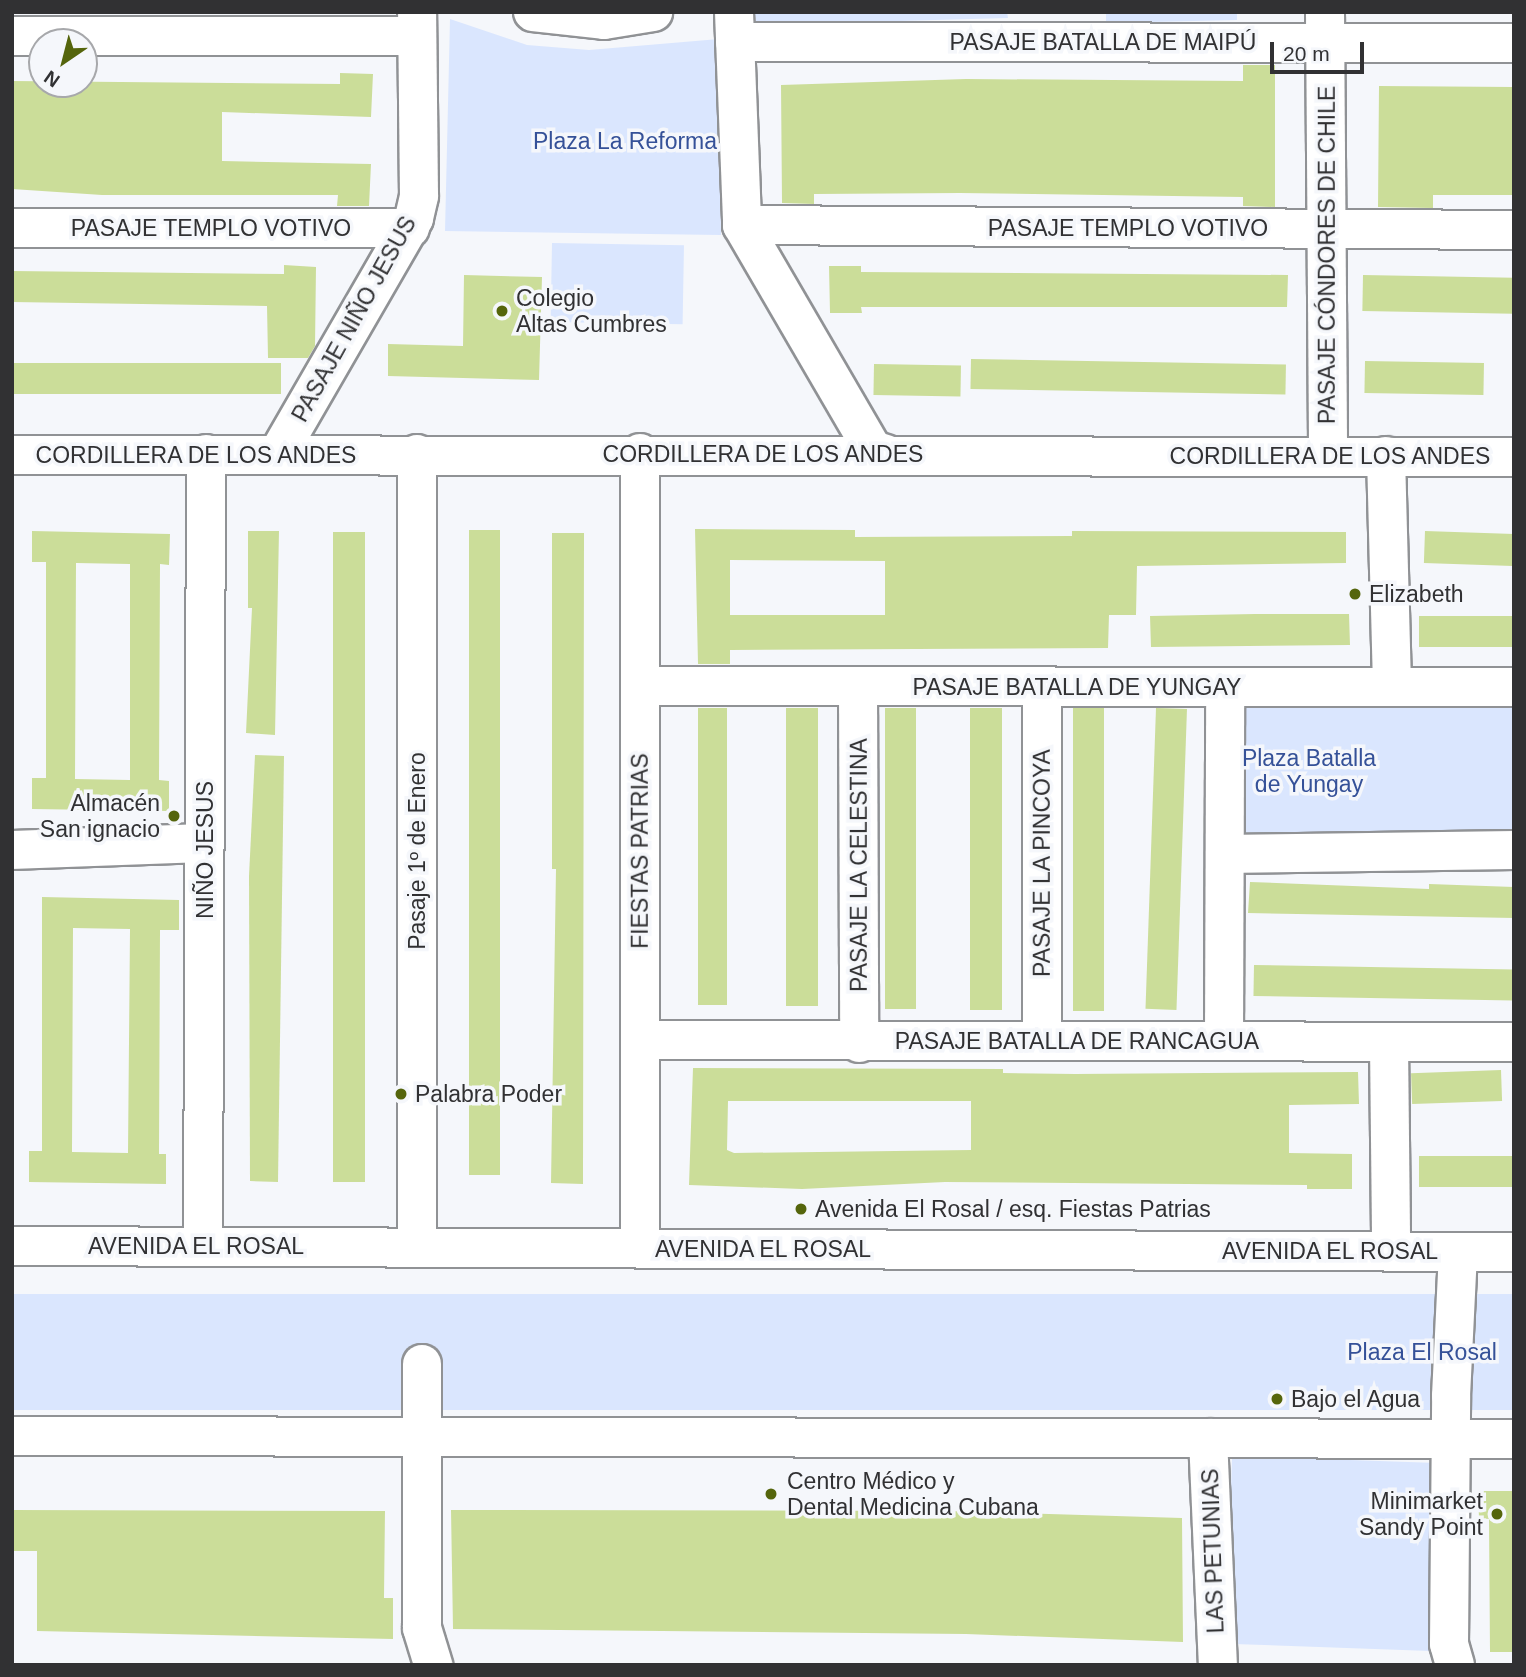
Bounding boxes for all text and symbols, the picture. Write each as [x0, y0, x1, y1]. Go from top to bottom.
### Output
north arrow [28, 28, 98, 98]
street label: PASAJE BATALLA DE MAIPÚ [949, 28, 1257, 56]
scale bar [1274, 28, 1368, 72]
text: 20 m [1283, 42, 1330, 65]
text: N [40, 66, 63, 92]
street label: PASAJE CÓNDORES DE CHILE [1313, 86, 1341, 424]
park label: Plaza La Reforma [533, 127, 717, 155]
street label: PASAJE NIÑO JESUS [286, 211, 422, 427]
street label: PASAJE TEMPLO VOTIVO [71, 214, 351, 242]
street label: PASAJE TEMPLO VOTIVO [988, 214, 1268, 242]
place label: Colegio Altas Cumbres [516, 284, 667, 338]
marker: Colegio Altas Cumbres [494, 303, 510, 319]
street label: CORDILLERA DE LOS ANDES [601, 440, 925, 468]
street label: CORDILLERA DE LOS ANDES [34, 441, 358, 469]
street label: CORDILLERA DE LOS ANDES [1168, 442, 1492, 470]
place label: Elizabeth [1369, 580, 1464, 608]
marker: Elizabeth [1347, 586, 1363, 602]
street label: PASAJE BATALLA DE YUNGAY [912, 673, 1242, 701]
street label: PASAJE LA CELESTINA [845, 737, 873, 993]
park label: Plaza Batalla de Yungay [1242, 744, 1376, 798]
street label: PASAJE LA PINCOYA [1028, 748, 1056, 978]
street label: Pasaje 1º de Enero [403, 752, 431, 950]
street label: FIESTAS PATRIAS [626, 753, 654, 949]
street label: NIÑO JESUS [191, 781, 219, 919]
place label: Almacén San ignacio [40, 789, 160, 843]
marker: Almacén San ignacio [166, 808, 182, 824]
street label: PASAJE BATALLA DE RANCAGUA [894, 1027, 1260, 1055]
place label: Palabra Poder [415, 1080, 562, 1108]
marker: Palabra Poder [393, 1086, 409, 1102]
place label: Avenida El Rosal / esq. Fiestas Patrias [815, 1195, 1211, 1223]
marker: Avenida El Rosal / esq. Fiestas Patrias [793, 1201, 809, 1217]
street label: AVENIDA EL ROSAL [87, 1232, 305, 1260]
street label: AVENIDA EL ROSAL [654, 1235, 872, 1263]
street label: AVENIDA EL ROSAL [1221, 1237, 1439, 1265]
park label: Plaza El Rosal [1347, 1338, 1497, 1366]
place label: Bajo el Agua [1291, 1385, 1421, 1413]
marker: Bajo el Agua [1269, 1391, 1285, 1407]
place label: Centro Médico y Dental Medicina Cubana [787, 1467, 1039, 1521]
street label: LAS PETUNIAS [1196, 1468, 1230, 1634]
marker: Centro Médico y Dental Medicina Cubana [761, 1484, 781, 1504]
place label: Minimarket Sandy Point [1359, 1487, 1483, 1541]
marker: Minimarket Sandy Point [1489, 1506, 1505, 1522]

